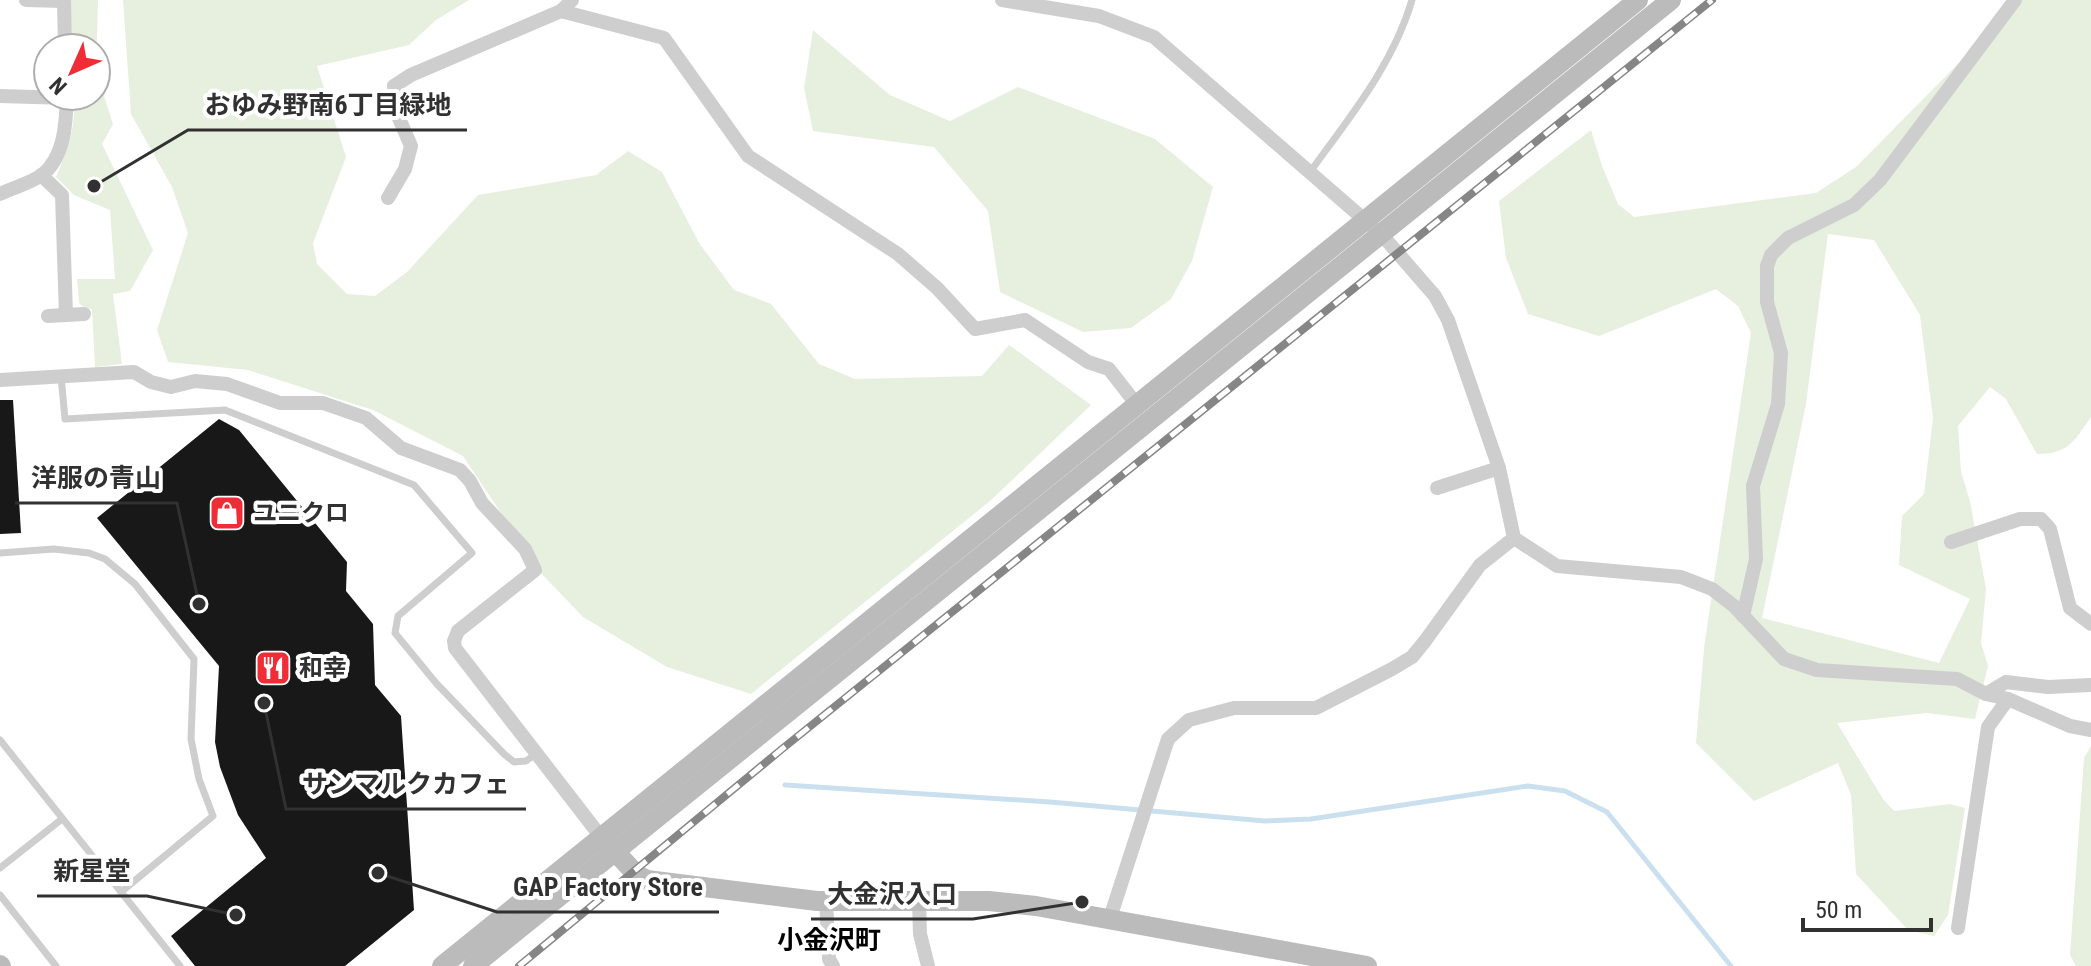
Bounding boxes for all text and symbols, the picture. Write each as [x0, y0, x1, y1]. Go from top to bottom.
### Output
north arrow [32, 32, 112, 112]
text: N [45, 72, 72, 99]
callout: おゆみ野南6丁目緑地 [188, 80, 467, 130]
text: おゆみ野南6丁目緑地 [204, 90, 452, 120]
callout: 洋服の青山 [15, 453, 177, 503]
text: 洋服の青山 [31, 463, 161, 493]
shop icon: ユニクロ [208, 494, 246, 532]
place label: ユニクロ [253, 499, 349, 527]
restaurant icon: 和幸 [254, 649, 292, 687]
place label: 和幸 [299, 654, 347, 682]
callout: サンマルクカフェ [286, 759, 526, 809]
text: サンマルクカフェ [302, 769, 510, 799]
callout: 新星堂 [37, 846, 147, 896]
text: 新星堂 [53, 856, 131, 886]
callout: GAP Factory Store [497, 862, 719, 912]
callout: 大金沢入口 [811, 869, 973, 919]
text: GAP Factory Store [513, 872, 703, 902]
text: 大金沢入口 [827, 879, 957, 909]
scale bar [1803, 882, 1931, 932]
text: 50 m [1815, 896, 1862, 924]
district label: 小金沢町 [777, 925, 881, 955]

